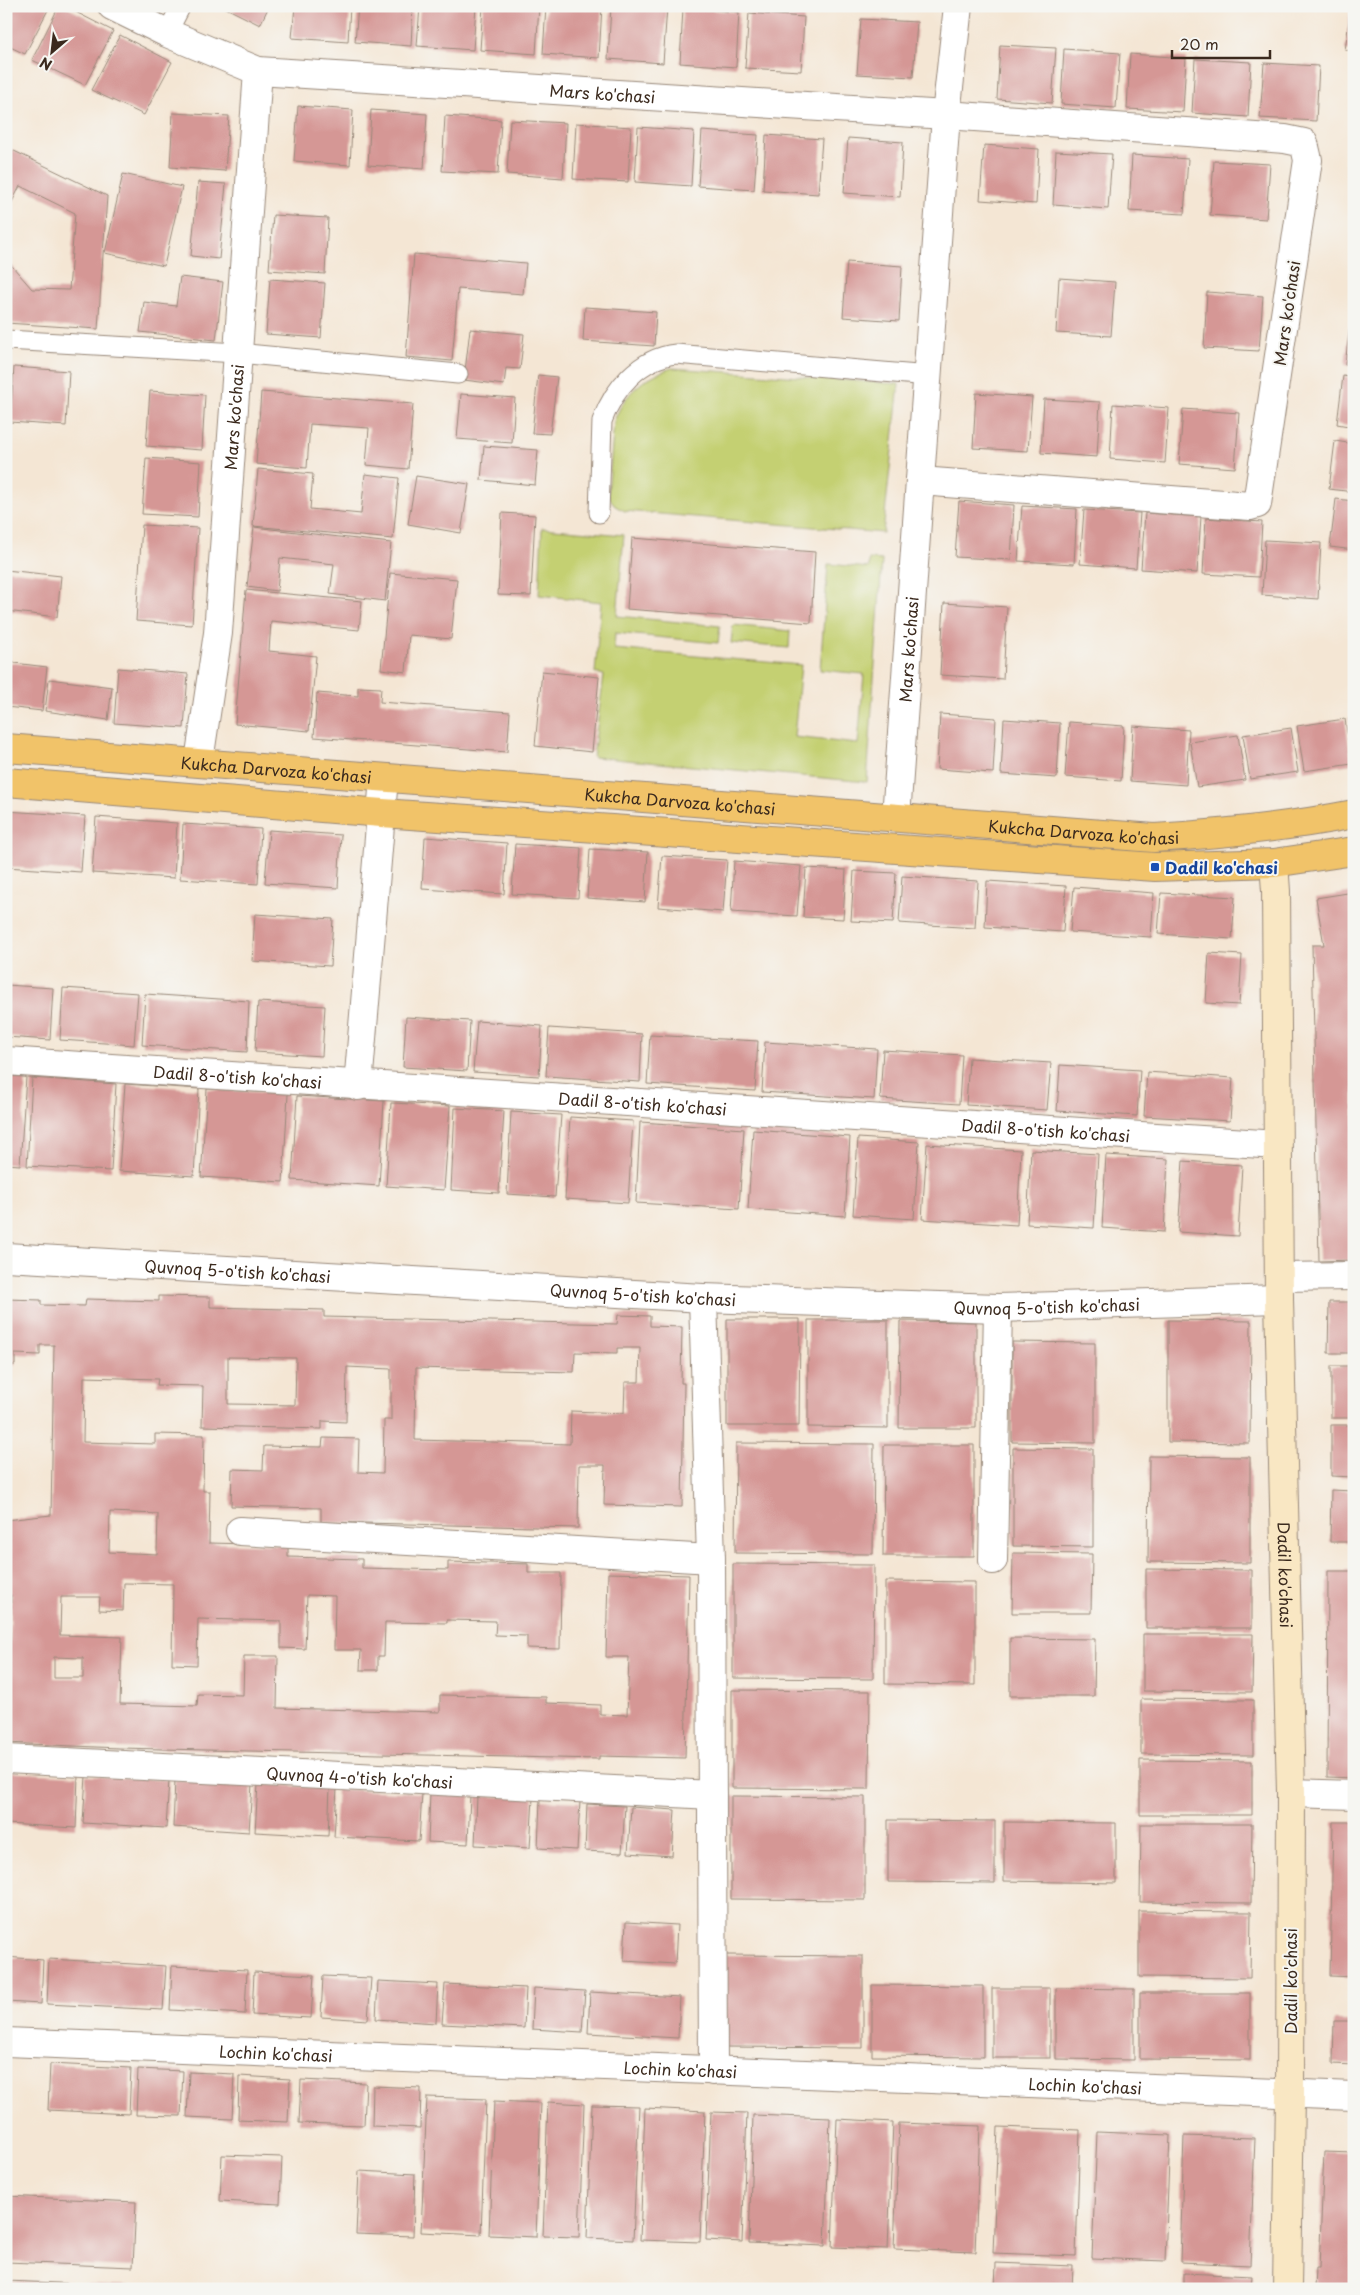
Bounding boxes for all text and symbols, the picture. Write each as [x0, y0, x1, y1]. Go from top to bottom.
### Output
north arrow [28, 28, 78, 78]
scale bar [1172, 28, 1270, 60]
text: 20 m [1180, 32, 1219, 55]
text: N [36, 52, 55, 76]
street label: Mars ko'chasi [549, 78, 656, 108]
street label: Mars ko'chasi [1267, 259, 1305, 367]
street label: Mars ko'chasi [218, 363, 249, 471]
street label: Mars ko'chasi [892, 596, 924, 703]
street label: Kukcha Darvoza ko'chasi [180, 750, 373, 789]
street label: Kukcha Darvoza ko'chasi [584, 781, 776, 820]
street label: Kukcha Darvoza ko'chasi [987, 813, 1180, 850]
place label: Dadil ko'chasi [1165, 855, 1278, 879]
marker: Dadil ko'chasi [1149, 861, 1161, 873]
street label: Dadil 8-o'tish ko'chasi [152, 1059, 323, 1094]
street label: Dadil 8-o'tish ko'chasi [557, 1086, 728, 1121]
street label: Dadil 8-o'tish ko'chasi [961, 1112, 1131, 1147]
street label: Quvnoq 5-o'tish ko'chasi [144, 1253, 331, 1288]
street label: Quvnoq 5-o'tish ko'chasi [549, 1277, 736, 1311]
street label: Quvnoq 5-o'tish ko'chasi [953, 1291, 1140, 1320]
street label: Dadil ko'chasi [1272, 1521, 1299, 1628]
street label: Quvnoq 4-o'tish ko'chasi [266, 1760, 453, 1794]
street label: Dadil ko'chasi [1278, 1928, 1302, 2034]
street label: Lochin ko'chasi [218, 2039, 333, 2067]
street label: Lochin ko'chasi [623, 2055, 738, 2083]
street label: Lochin ko'chasi [1028, 2071, 1142, 2099]

